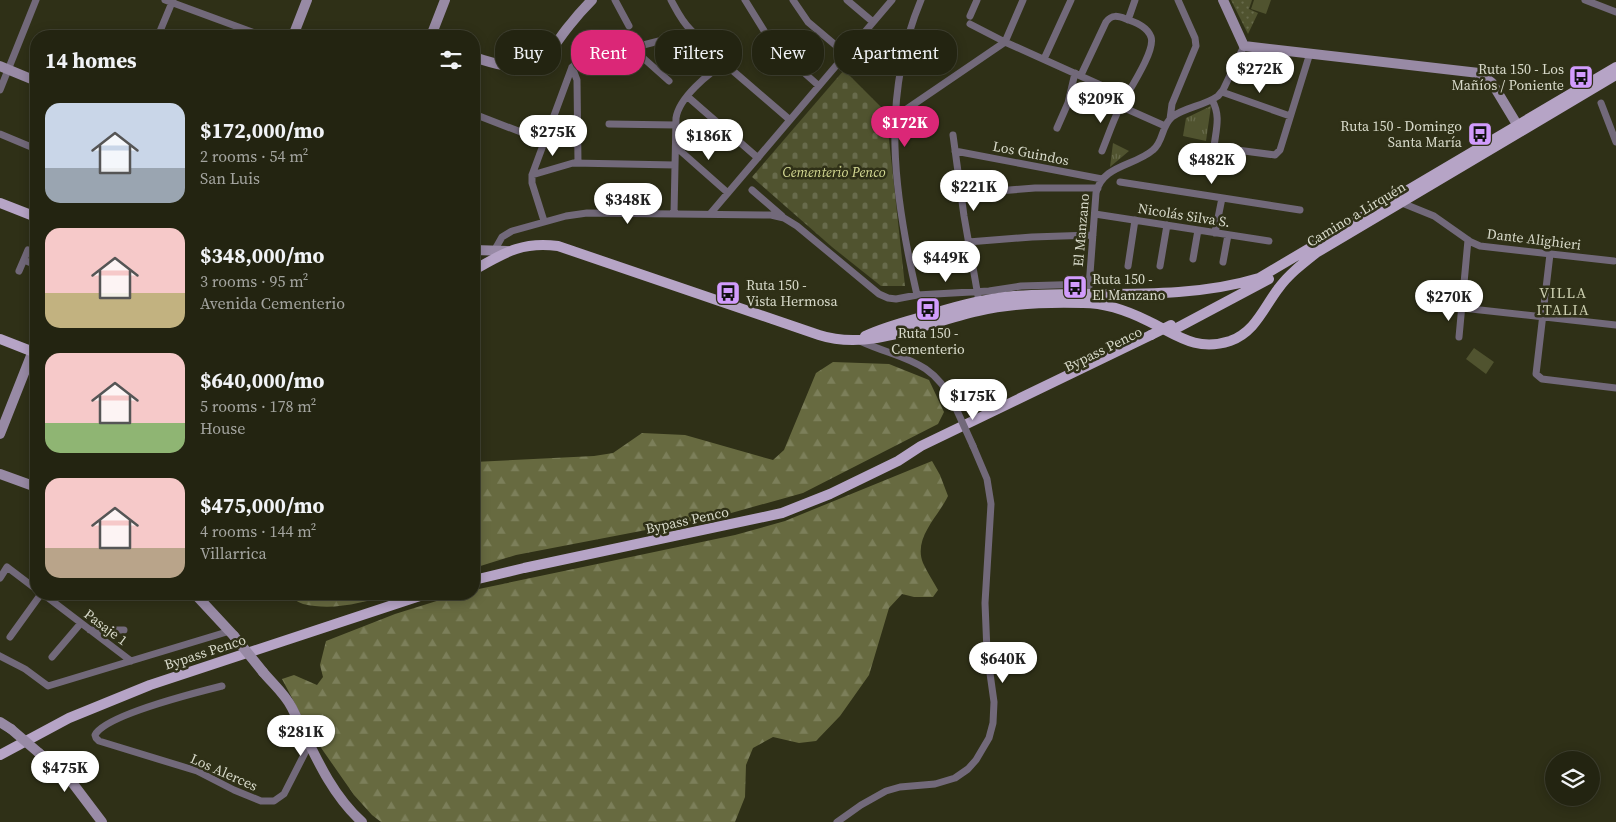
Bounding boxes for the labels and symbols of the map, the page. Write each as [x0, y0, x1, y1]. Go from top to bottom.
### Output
pin: $272K [1225, 52, 1295, 94]
place label: Ruta 150 - Los Mañíos / Poniente [1451, 59, 1564, 95]
bus stop icon: Ruta 150 - Los Mañíos / Poniente [1568, 64, 1594, 90]
pin: $209K [1066, 82, 1136, 124]
pin: $172K [870, 106, 940, 148]
pin: $275K [518, 114, 588, 157]
place label: Ruta 150 - Domingo Santa María [1340, 116, 1463, 152]
pin: $186K [674, 119, 744, 161]
bus stop icon: Ruta 150 - Domingo Santa María [1467, 121, 1493, 147]
street label: Los Guindos [991, 136, 1071, 170]
pin: $482K [1177, 142, 1247, 185]
park label: Cementerio Penco [782, 162, 886, 182]
pin: $221K [939, 170, 1009, 212]
street label: Camino a Lirquén [1303, 176, 1410, 251]
pin: $348K [593, 182, 663, 225]
street label: El Manzano [1068, 192, 1094, 267]
street label: Nicolás Silva S. [1136, 198, 1232, 232]
street label: Dante Alighieri [1486, 223, 1582, 255]
pin: $449K [911, 240, 981, 283]
place label: Ruta 150 - El Manzano [1092, 269, 1166, 305]
bus stop icon: Ruta 150 - El Manzano [1062, 274, 1088, 300]
place label: Ruta 150 - Vista Hermosa [746, 275, 838, 311]
bus stop icon: Ruta 150 - Vista Hermosa [715, 280, 741, 306]
pin: $270K [1414, 280, 1484, 322]
district label: VILLA ITALIA [1536, 282, 1590, 320]
bus stop icon: Ruta 150 - Cementerio [915, 296, 941, 322]
street label: Bypass Penco [1061, 321, 1146, 377]
place label: Ruta 150 - Cementerio [891, 323, 965, 359]
pin: $175K [938, 378, 1008, 421]
street label: Bypass Penco [644, 501, 731, 539]
street label: Pasaje 1 [80, 604, 132, 650]
street label: Bypass Penco [162, 629, 249, 675]
pin: $640K [968, 642, 1038, 684]
pin: $281K [266, 714, 336, 757]
street label: Los Alerces [187, 748, 261, 796]
pin: $475K [30, 750, 100, 793]

